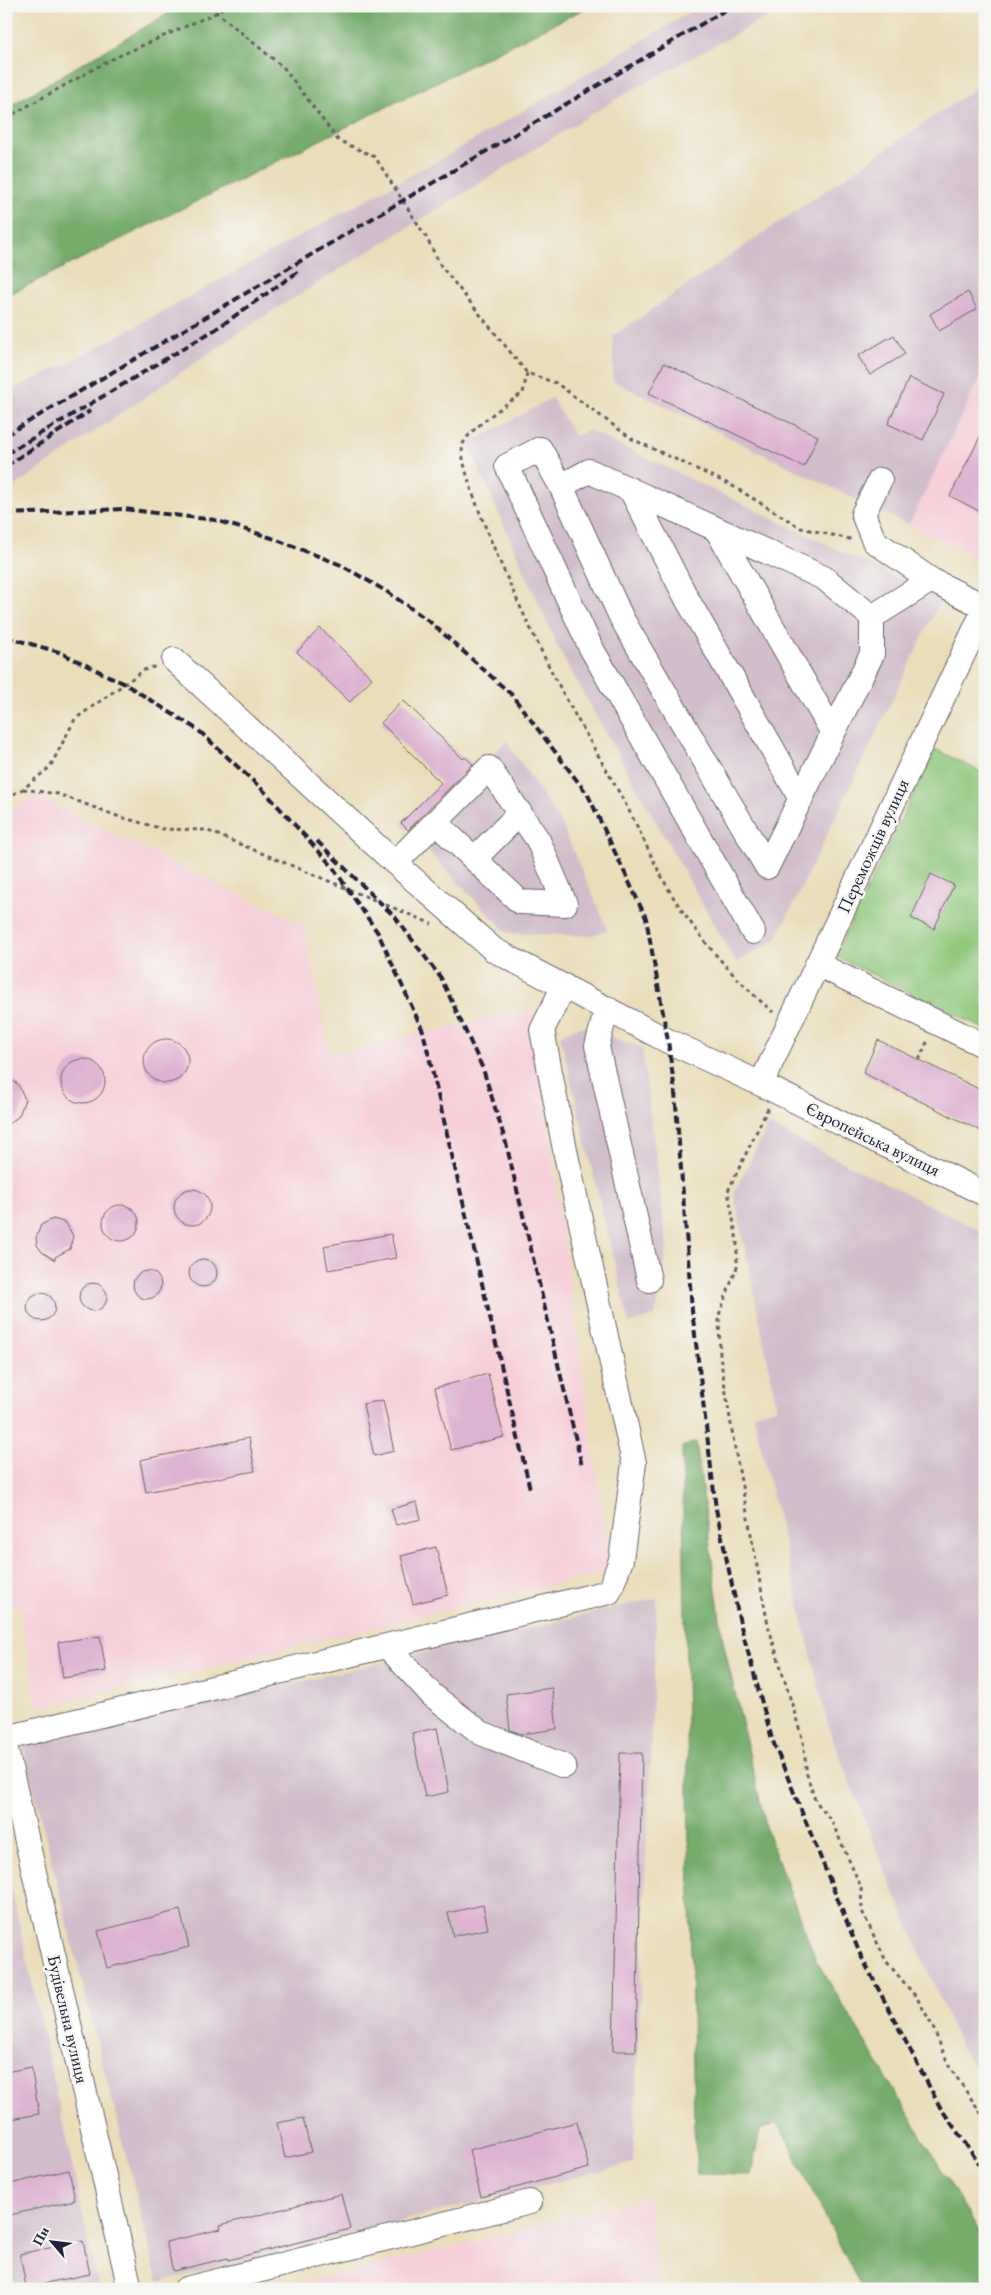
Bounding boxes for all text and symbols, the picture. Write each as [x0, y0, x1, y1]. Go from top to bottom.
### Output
street label: Переможців вулиця [831, 775, 914, 917]
street label: Європейська вулиця [802, 1096, 944, 1181]
street label: Будівельна вулиця [43, 1952, 94, 2085]
north arrow [28, 2218, 78, 2268]
text: Пн [28, 2223, 53, 2249]

